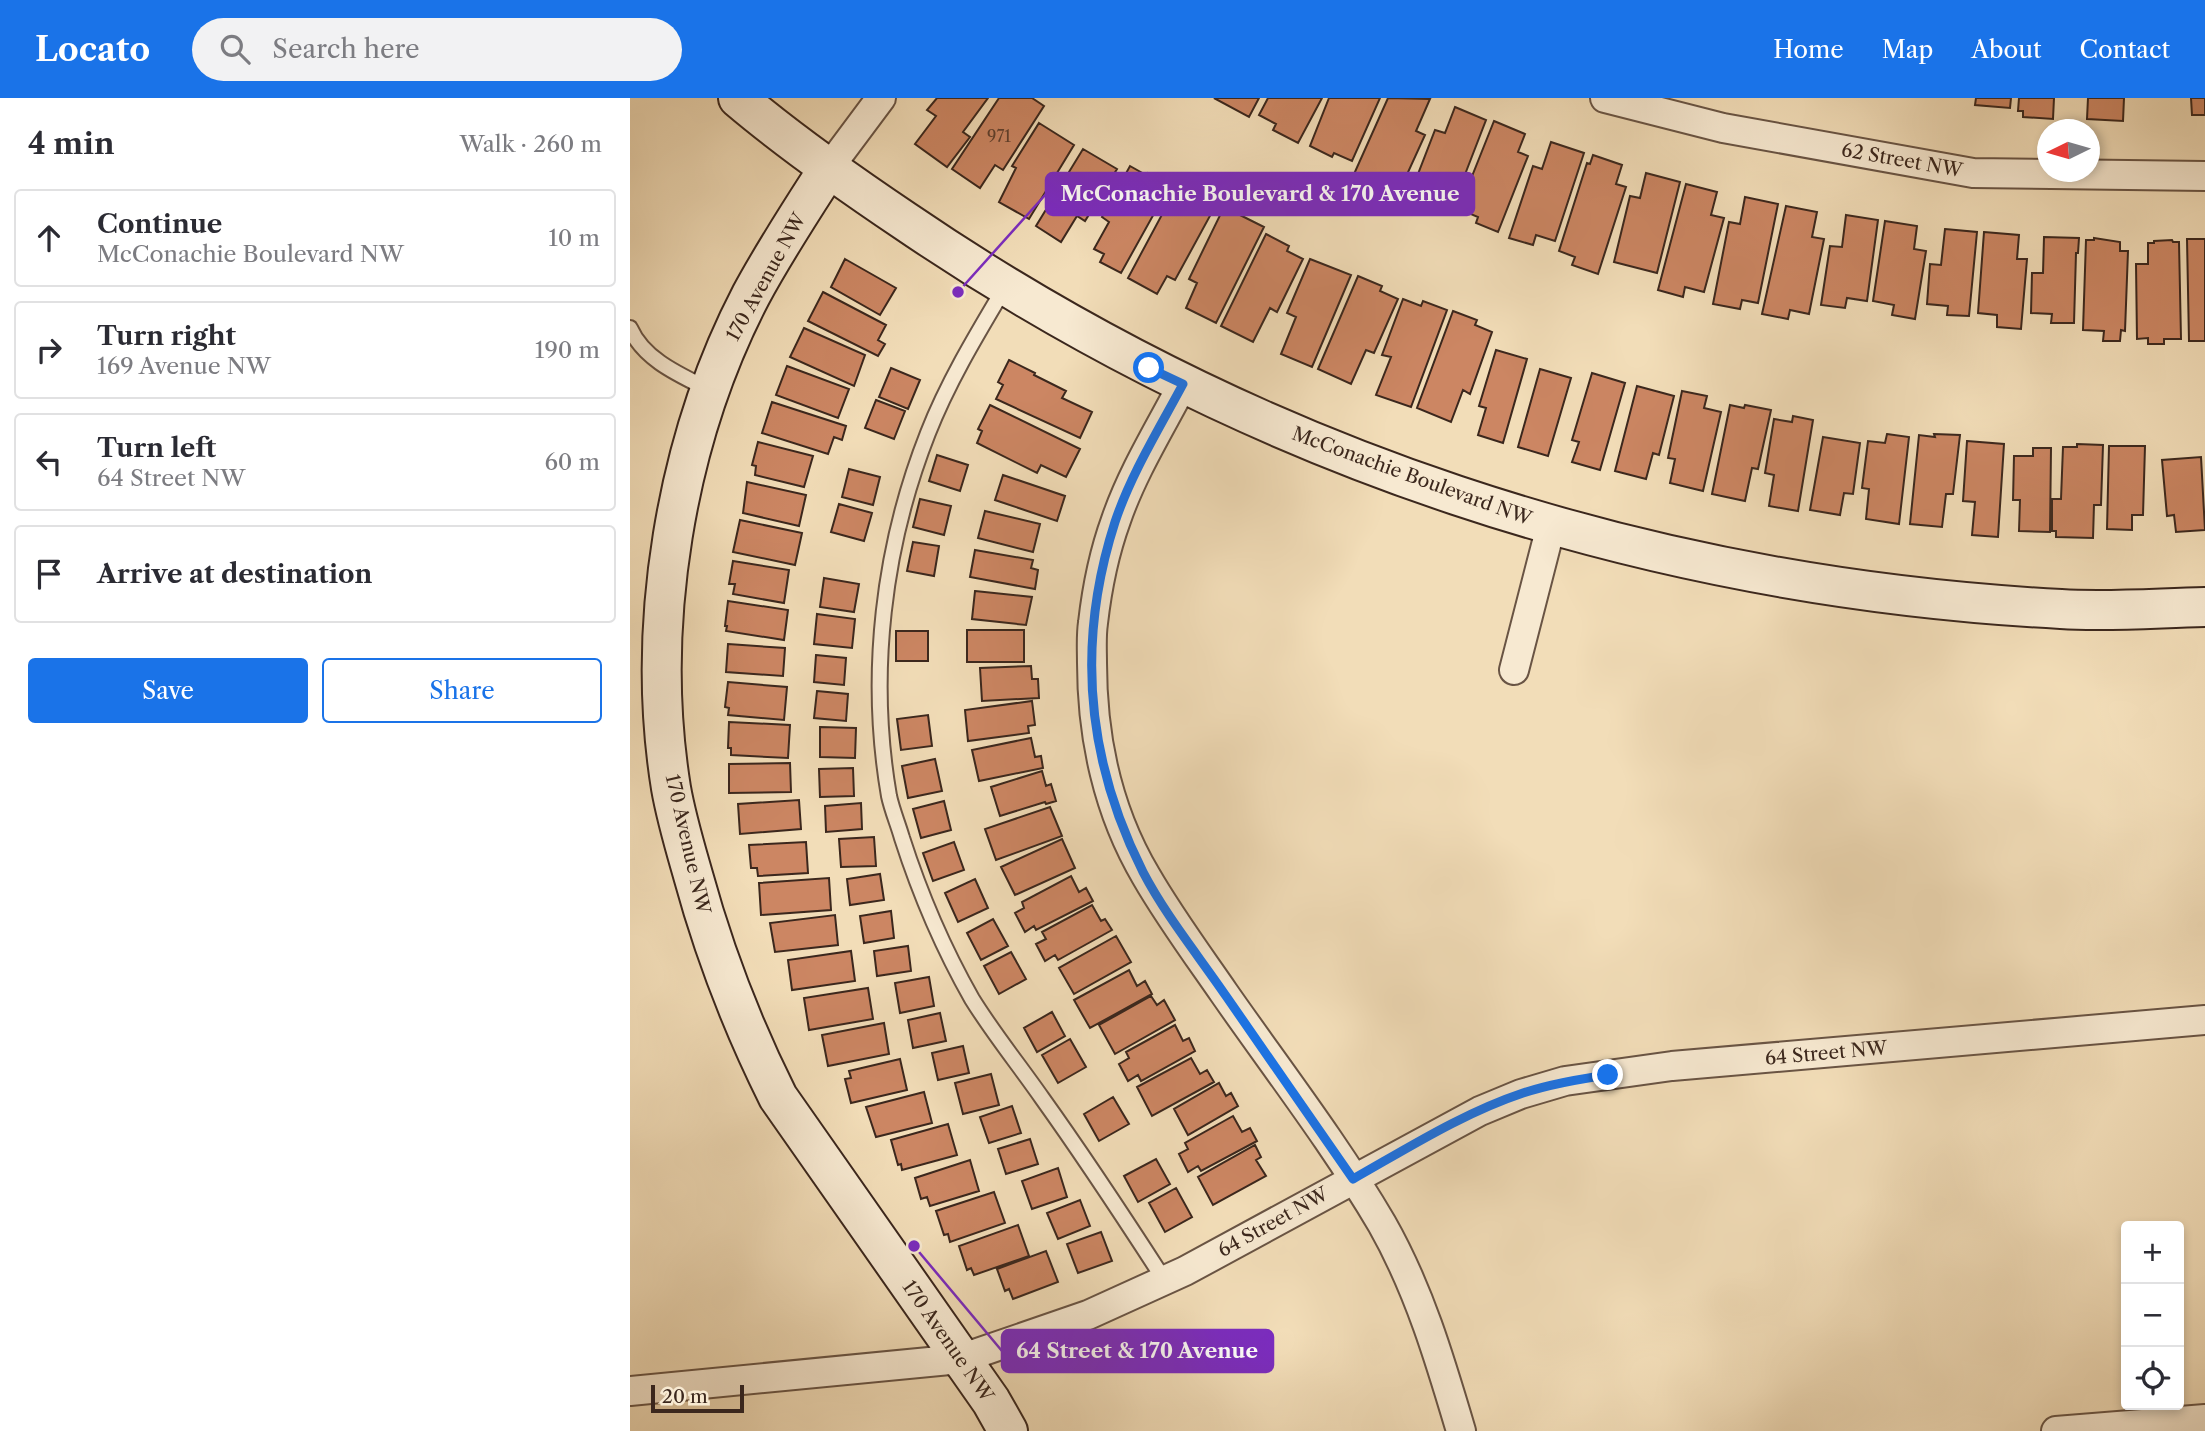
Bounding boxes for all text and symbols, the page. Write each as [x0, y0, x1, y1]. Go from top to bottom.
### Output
search box [192, 18, 682, 81]
text: Locato [35, 29, 150, 70]
icon: search [216, 30, 254, 68]
text: Search here [272, 33, 420, 65]
text: Home [1773, 35, 1844, 64]
text: Map [1882, 35, 1933, 64]
text: About [1971, 35, 2042, 64]
text: Contact [2080, 35, 2170, 64]
north arrow [2037, 119, 2100, 182]
text: 4 min [28, 125, 114, 162]
house number: 971 [987, 126, 1011, 146]
text: Walk · 260 m [460, 130, 602, 158]
street label: 62 Street NW [1840, 138, 1965, 182]
callout: McConachie Boulevard & 170 Avenue [1046, 173, 1474, 215]
text: McConachie Boulevard & 170 Avenue [1061, 181, 1459, 206]
text: Continue [97, 208, 222, 240]
street label: 170 Avenue NW [721, 208, 811, 345]
icon: ahead [30, 219, 68, 257]
text: 10 m [548, 224, 600, 252]
text: McConachie Boulevard NW [97, 240, 404, 268]
text: Turn right [97, 320, 236, 352]
icon: right [30, 331, 68, 369]
text: 190 m [535, 336, 600, 364]
text: 169 Avenue NW [97, 352, 271, 380]
route start [1133, 352, 1164, 383]
street label: McConachie Boulevard NW [1289, 422, 1536, 531]
text: Turn left [97, 432, 216, 464]
icon: left [30, 443, 68, 481]
text: 60 m [544, 448, 600, 476]
text: 64 Street NW [97, 464, 245, 492]
icon: arrive [30, 555, 68, 593]
text: Arrive at destination [97, 558, 372, 590]
button: Save [28, 658, 308, 723]
button: Share [322, 658, 602, 723]
street label: 170 Avenue NW [661, 772, 716, 917]
street label: 64 Street NW [1764, 1036, 1889, 1070]
route end [1592, 1059, 1623, 1090]
street label: 64 Street NW [1214, 1182, 1333, 1262]
map controls [2121, 1221, 2184, 1410]
button: + [2121, 1221, 2184, 1284]
street label: 170 Avenue NW [898, 1276, 999, 1407]
button: − [2121, 1284, 2184, 1347]
callout: 64 Street & 170 Avenue [1002, 1330, 1273, 1372]
text: 64 Street & 170 Avenue [1016, 1338, 1258, 1363]
button: locate [2121, 1347, 2184, 1410]
scale bar [651, 1382, 744, 1414]
text: 20 m [662, 1385, 708, 1408]

